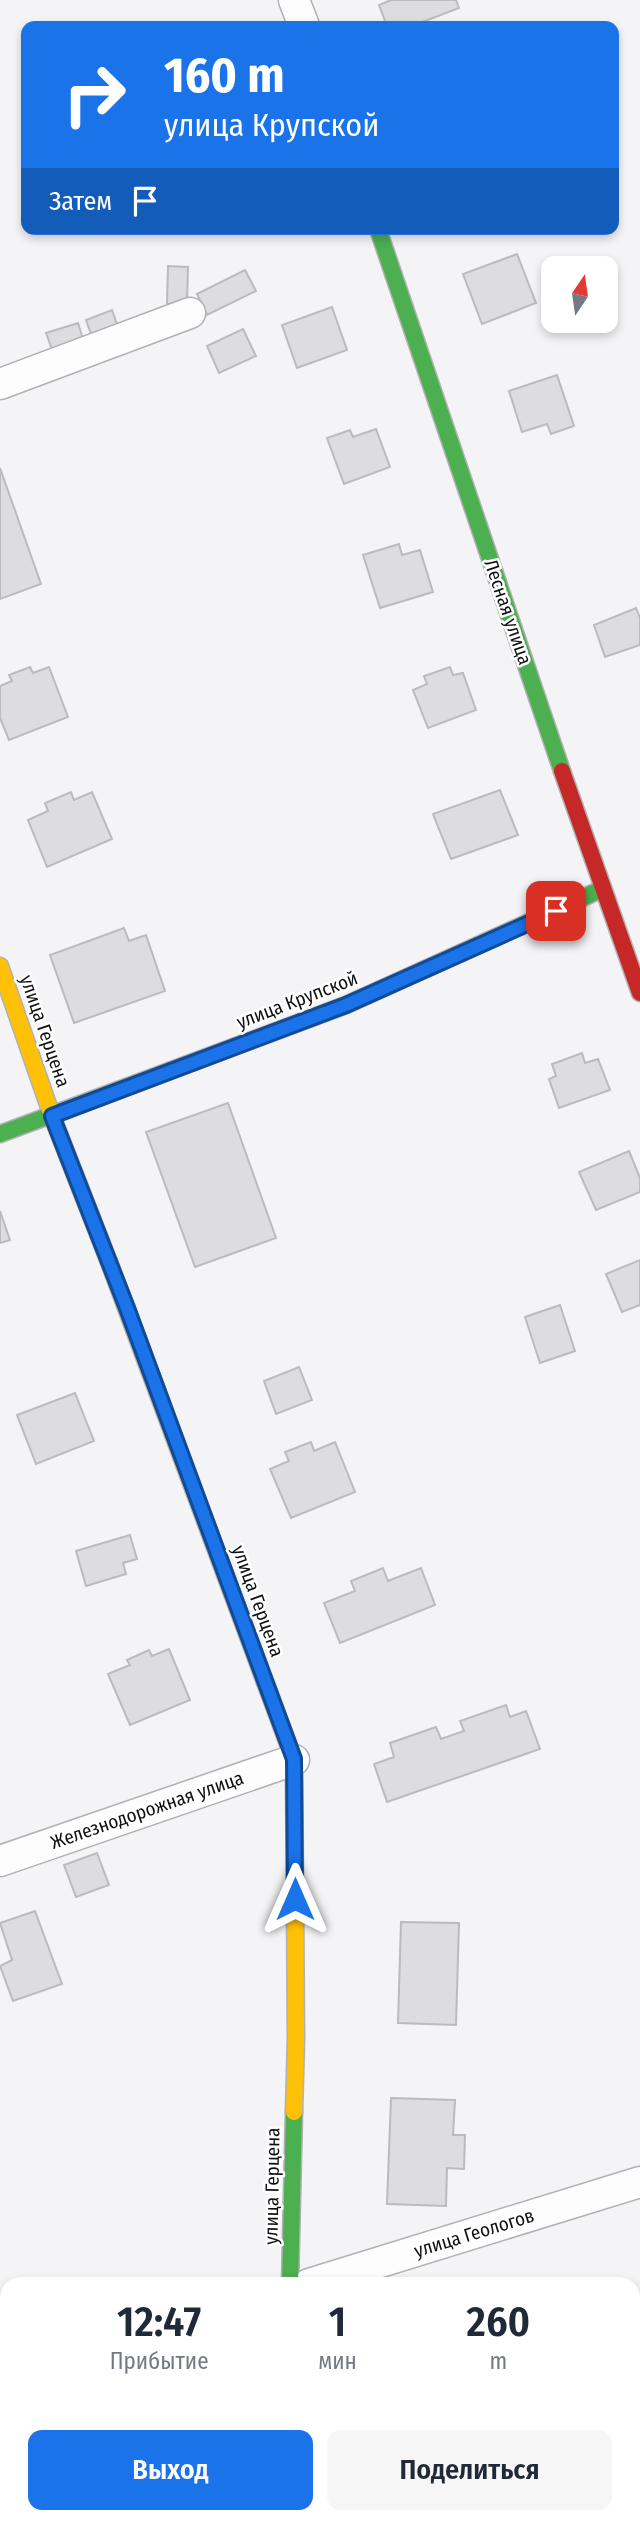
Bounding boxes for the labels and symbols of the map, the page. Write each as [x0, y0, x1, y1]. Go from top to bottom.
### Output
north arrow [541, 256, 618, 332]
street label: Лесная улица [479, 556, 537, 668]
pin [526, 881, 586, 941]
street label: улица Крупской [233, 966, 361, 1034]
street label: улица Герцена [15, 972, 75, 1090]
street label: улица Герцена [227, 1542, 289, 1660]
street label: Железнодорожная улица [47, 1766, 247, 1854]
position arrow [258, 1862, 332, 1936]
street label: улица Герцена [259, 2127, 285, 2245]
street label: улица Геологов [411, 2204, 537, 2262]

